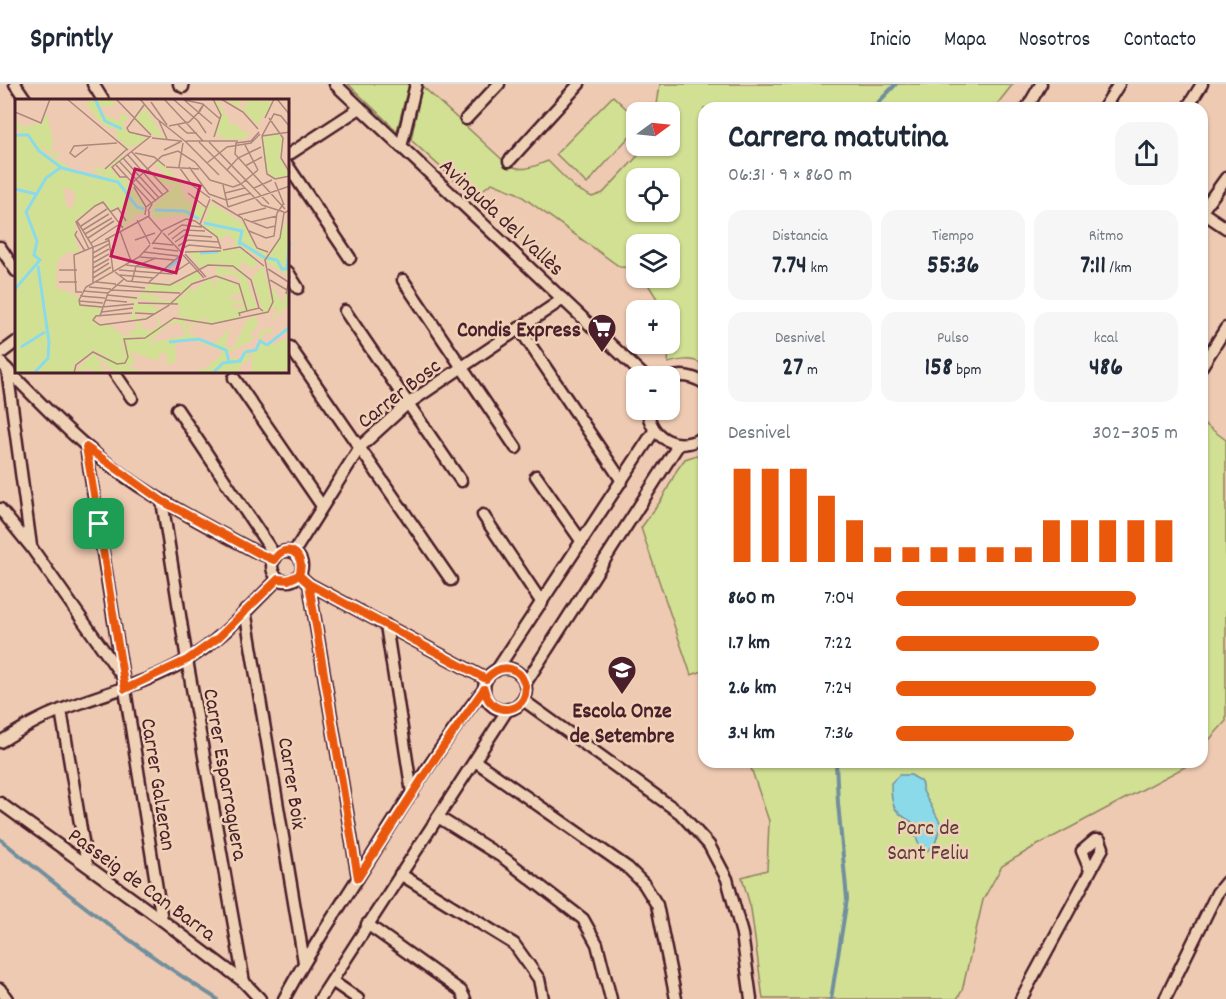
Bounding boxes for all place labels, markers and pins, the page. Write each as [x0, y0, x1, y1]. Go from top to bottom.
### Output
supermarket icon: Condis Express [586, 312, 618, 354]
place label: Condis Express [457, 316, 581, 347]
pin [73, 498, 124, 549]
school or university icon: Escola Onze de Setembre [606, 654, 638, 696]
place label: Escola Onze de Setembre [570, 697, 675, 753]

